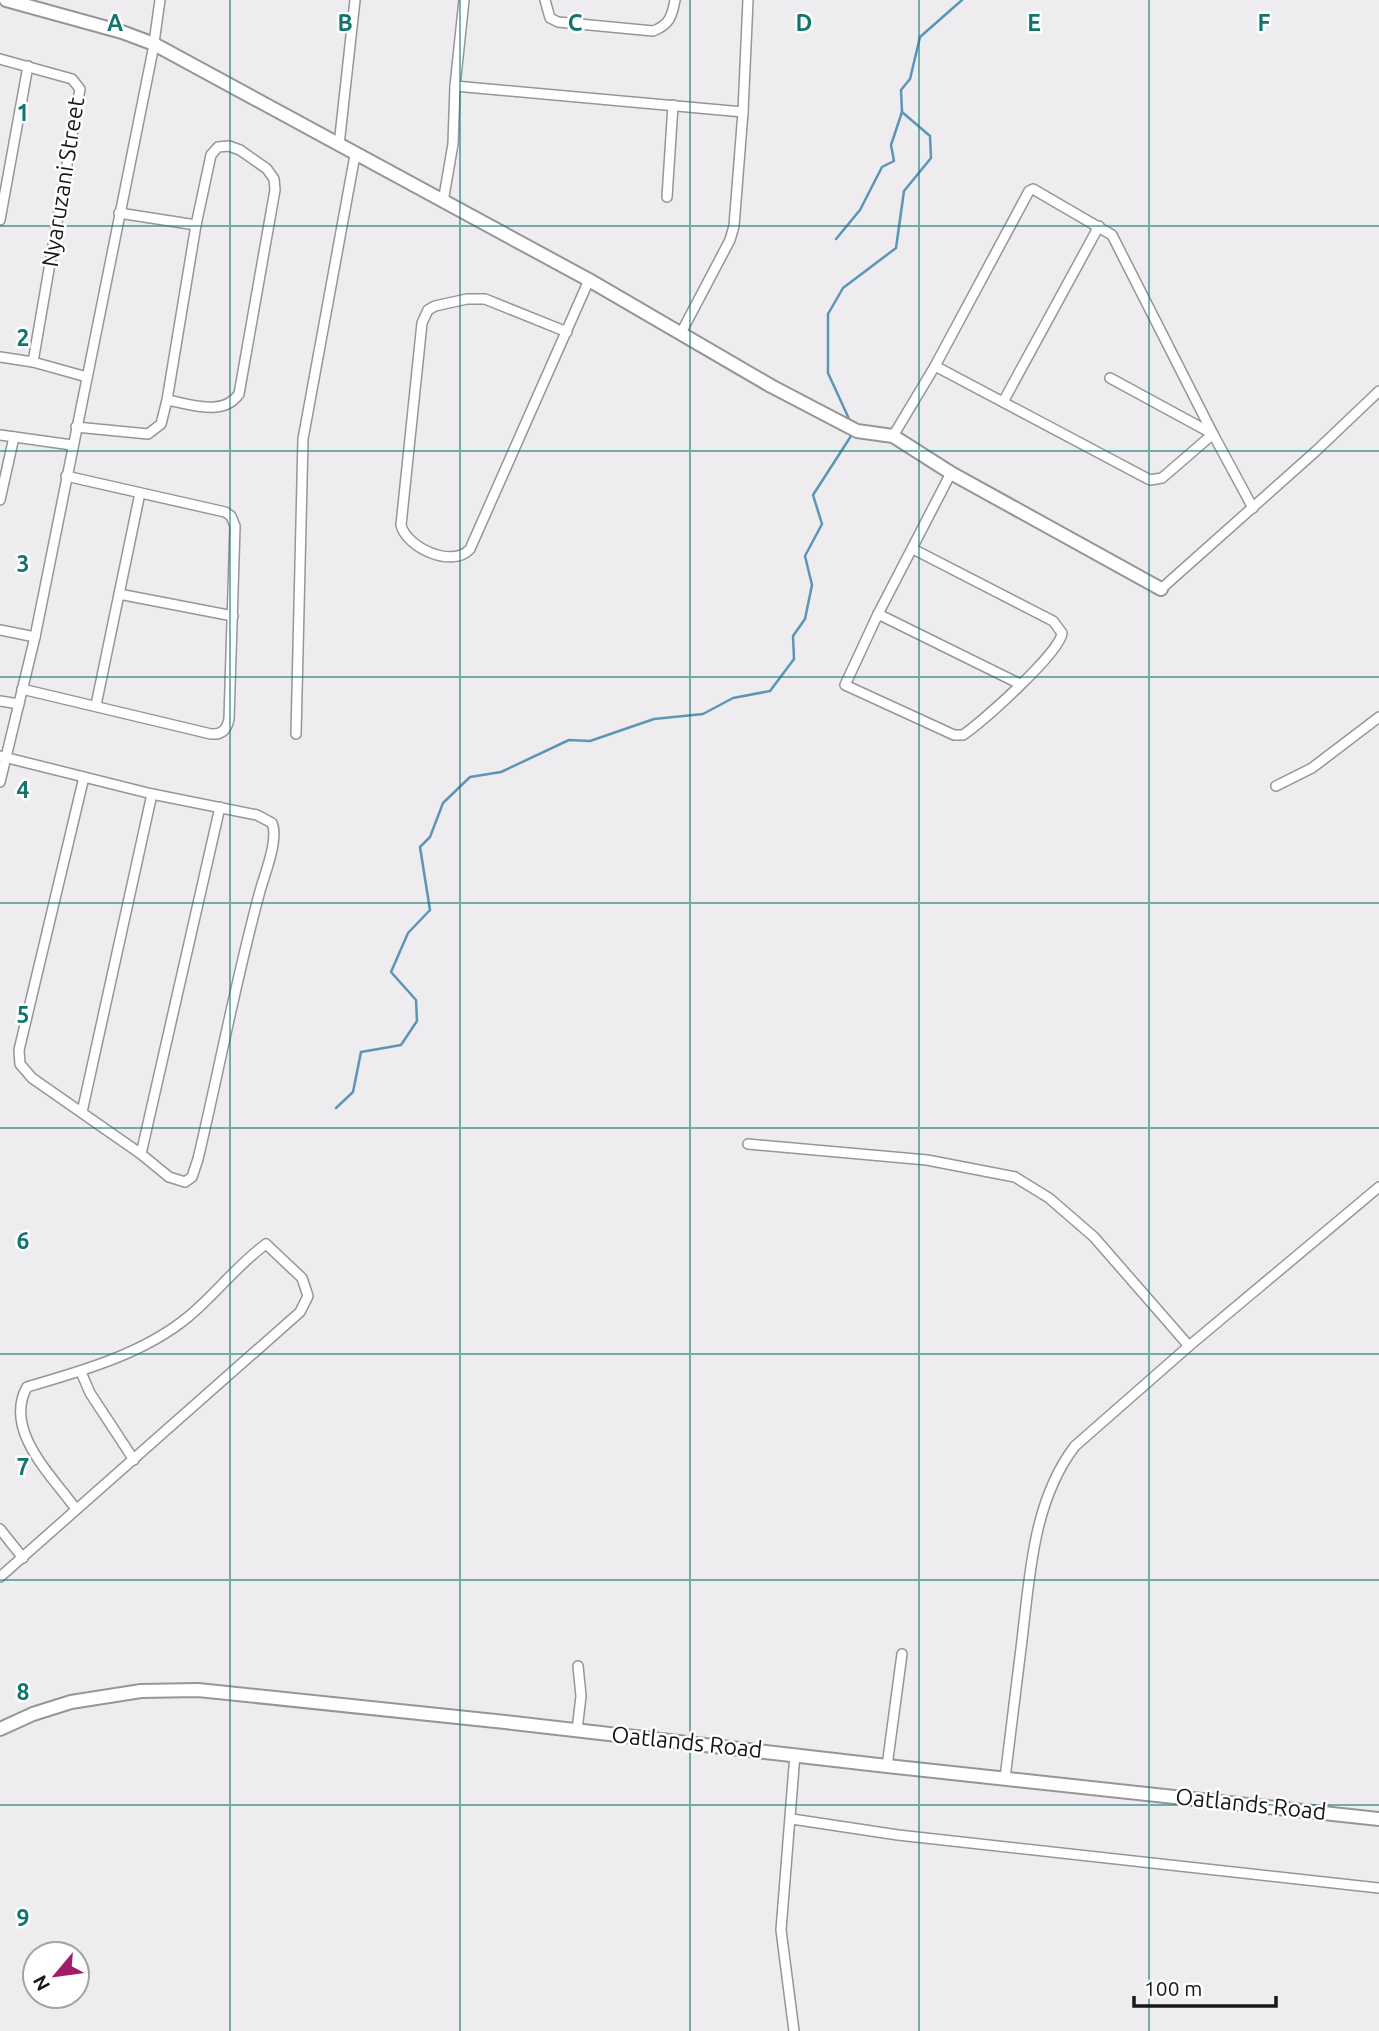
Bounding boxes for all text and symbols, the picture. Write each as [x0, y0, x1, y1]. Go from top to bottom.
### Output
text: A [107, 10, 123, 35]
text: B [337, 10, 353, 35]
text: C [568, 10, 583, 35]
text: D [796, 10, 812, 35]
text: E [1027, 10, 1041, 35]
text: F [1258, 10, 1271, 35]
street label: Nyaruzani Street [37, 95, 88, 269]
text: 1 [17, 100, 29, 125]
text: 2 [17, 325, 29, 350]
text: 3 [17, 551, 29, 576]
text: 4 [17, 777, 30, 802]
text: 5 [17, 1002, 29, 1027]
text: 6 [17, 1228, 30, 1253]
text: 7 [17, 1454, 29, 1479]
text: 8 [17, 1679, 29, 1704]
street label: Oatlands Road [610, 1721, 764, 1762]
street label: Oatlands Road [1174, 1783, 1328, 1824]
text: 9 [17, 1905, 29, 1930]
north arrow [21, 1940, 91, 2010]
scale bar [1134, 1965, 1276, 2009]
text: N [28, 1972, 54, 1995]
text: 100 m [1144, 1976, 1202, 2000]

